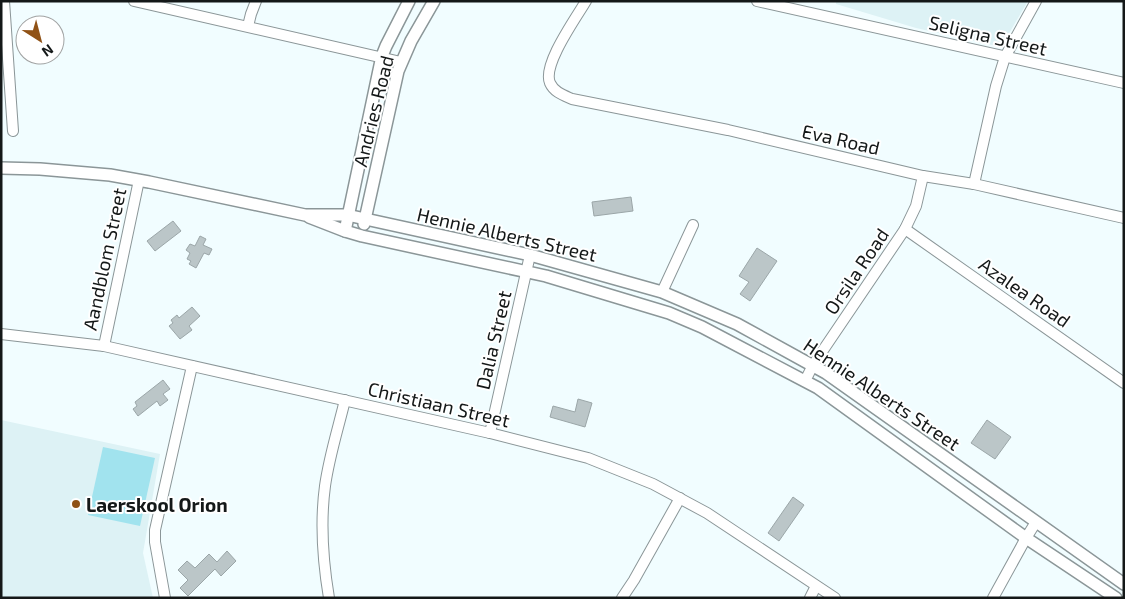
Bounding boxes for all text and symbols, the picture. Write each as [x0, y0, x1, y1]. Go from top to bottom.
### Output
street label: Seligna Street [927, 10, 1049, 60]
north arrow [15, 15, 65, 65]
text: N [39, 41, 57, 61]
street label: Andries Road [348, 53, 398, 169]
street label: Eva Road [800, 119, 882, 159]
street label: Aandblom Street [78, 186, 130, 332]
street label: Hennie Alberts Street [415, 202, 599, 266]
street label: Orsila Road [819, 224, 893, 318]
street label: Azalea Road [975, 252, 1075, 332]
street label: Dalia Street [470, 288, 516, 392]
street label: Hennie Alberts Street [799, 333, 965, 455]
street label: Christiaan Street [366, 377, 512, 431]
place label: Laerskool Orion [86, 493, 228, 516]
marker: Laerskool Orion [70, 498, 82, 510]

